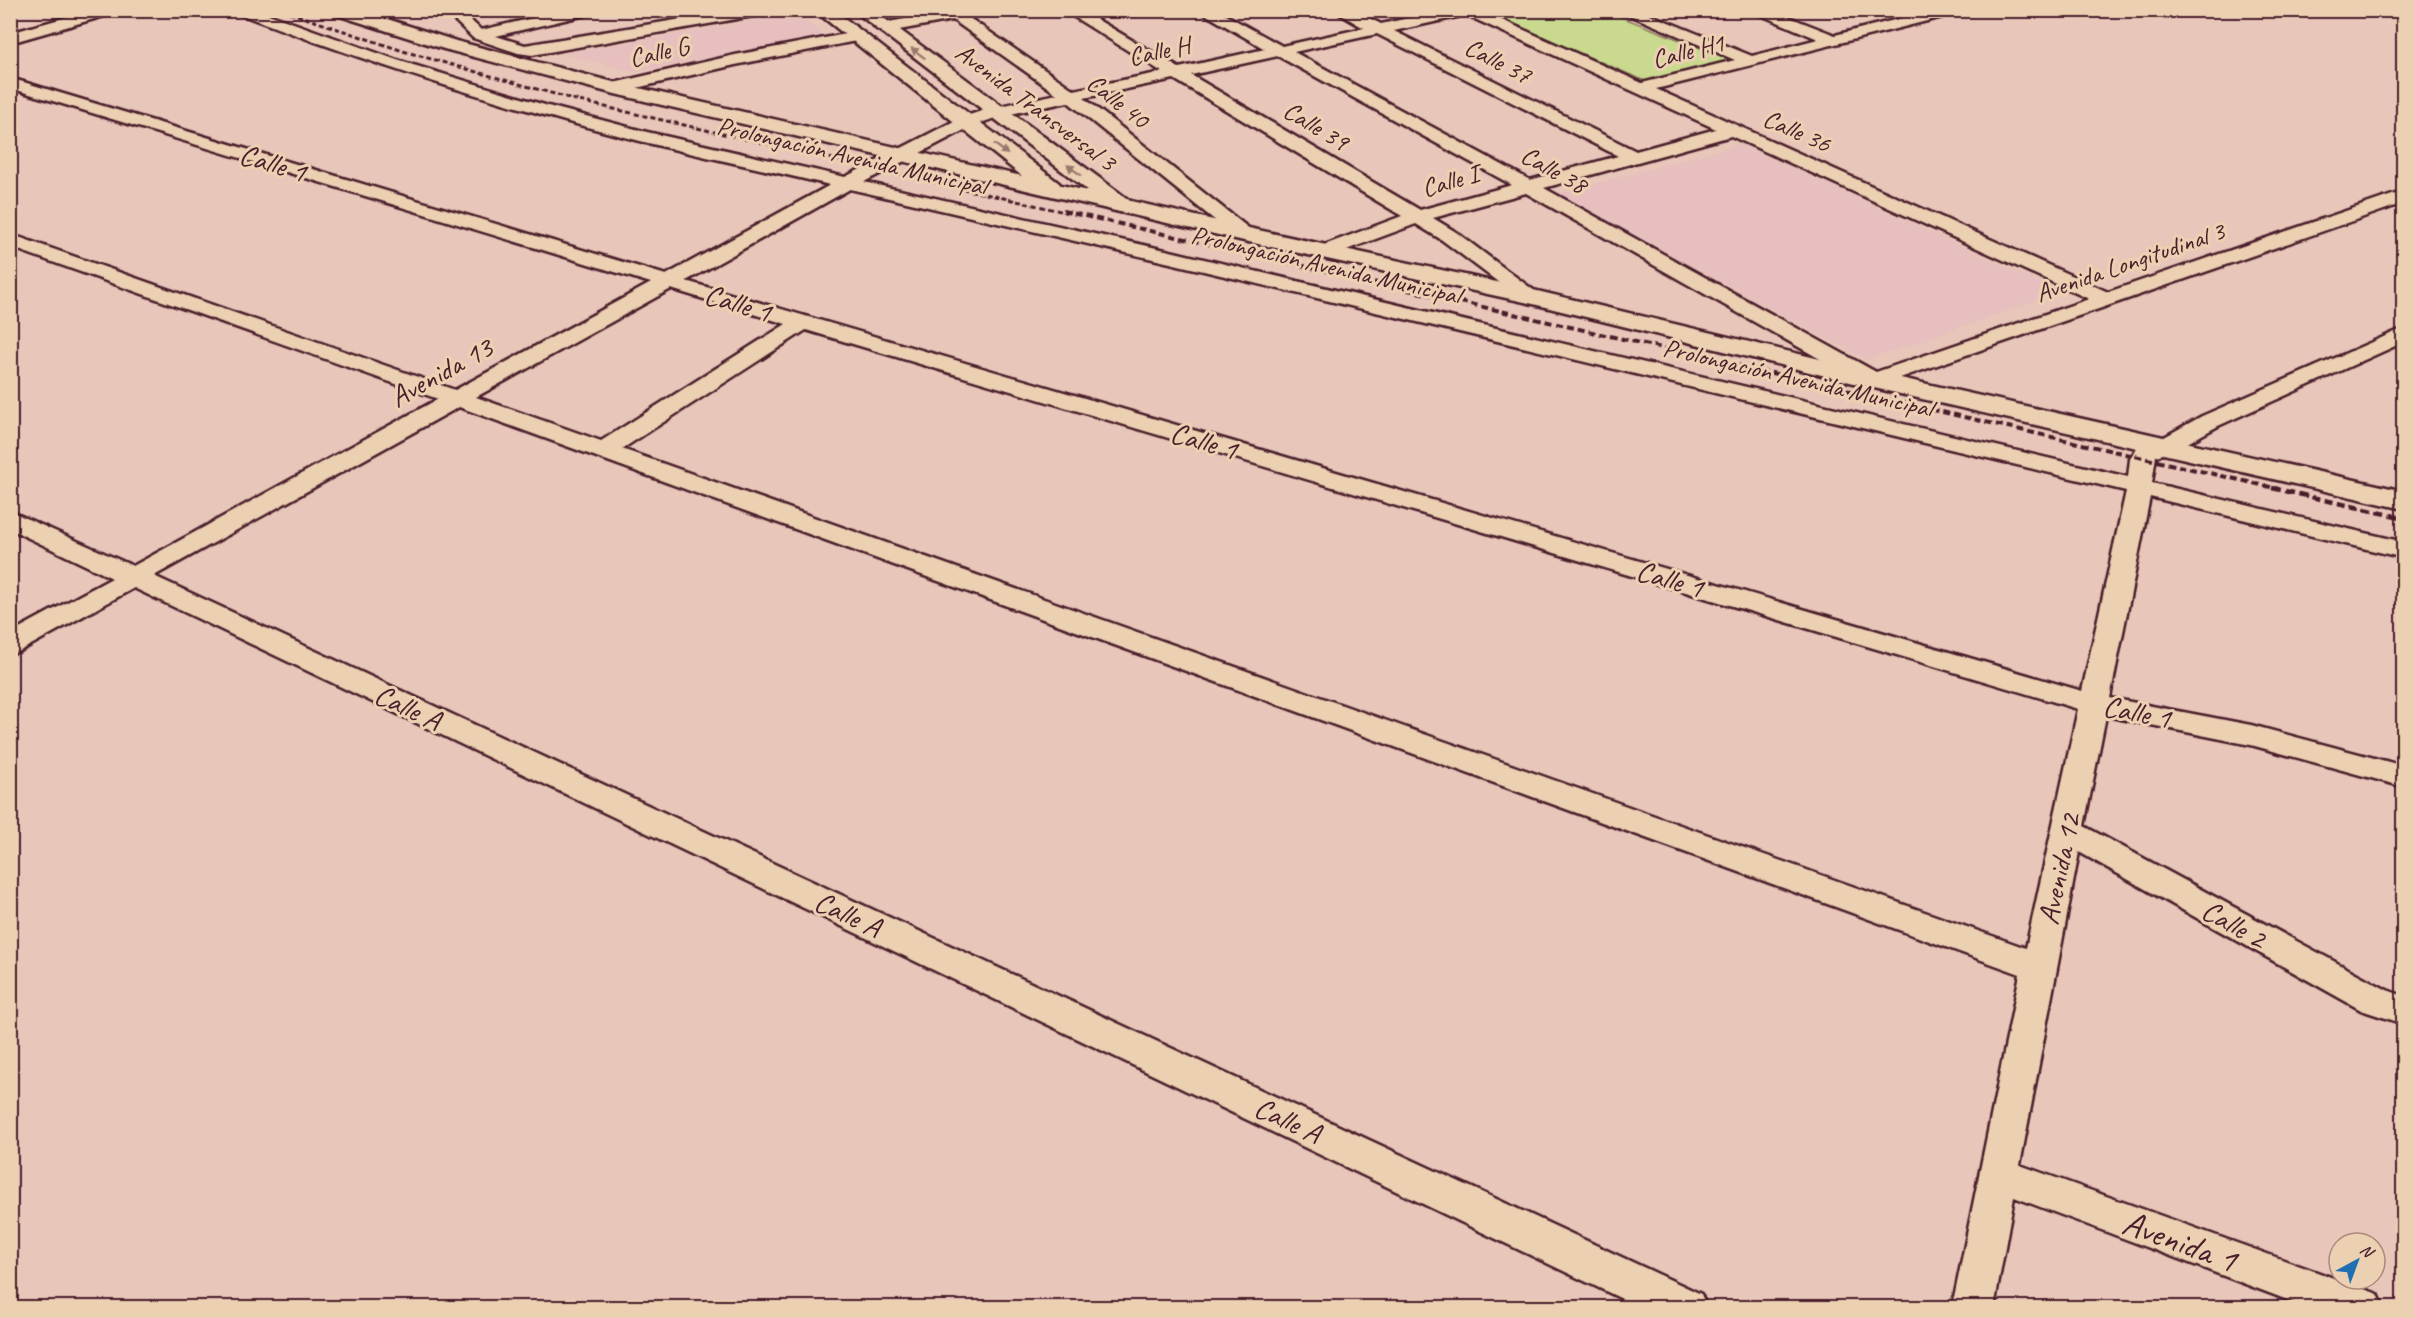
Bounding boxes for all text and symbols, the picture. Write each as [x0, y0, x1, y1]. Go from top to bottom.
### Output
street label: Calle H1 [1648, 26, 1729, 76]
street label: Calle G [626, 28, 695, 75]
street label: Calle H [1125, 28, 1197, 74]
street label: Calle 37 [1459, 30, 1538, 92]
street label: Avenida Transversal 3 [949, 36, 1125, 180]
one-way arrow [910, 47, 926, 59]
street label: Calle 40 [1080, 66, 1158, 137]
street label: Calle 39 [1277, 94, 1357, 159]
street label: Calle 36 [1758, 102, 1837, 161]
street label: Prolongación Avenida Municipal [714, 109, 994, 204]
street label: Calle 1 [235, 135, 312, 192]
street label: Calle 38 [1515, 138, 1595, 203]
one-way arrow [993, 143, 1009, 156]
street label: Calle I [1418, 156, 1488, 205]
one-way arrow [1067, 164, 1082, 176]
street label: Avenida Longitudinal 3 [2031, 213, 2231, 310]
street label: Prolongación Avenida Municipal [1188, 218, 1468, 313]
street label: Calle 1 [700, 275, 777, 332]
street label: Avenida 13 [383, 327, 501, 416]
street label: Prolongación Avenida Municipal [1660, 331, 1940, 426]
street label: Calle 1 [1166, 413, 1243, 469]
street label: Calle 1 [1632, 551, 1709, 607]
street label: Calle A [368, 675, 449, 740]
street label: Calle 1 [2100, 687, 2175, 737]
street label: Avenida 12 [2029, 808, 2090, 928]
street label: Calle A [808, 882, 889, 947]
street label: Calle 2 [2195, 891, 2275, 958]
street label: Calle A [1248, 1088, 1329, 1153]
street label: Avenida 1 [2117, 1199, 2245, 1283]
north arrow [2327, 1231, 2387, 1291]
text: N [2356, 1240, 2379, 1263]

